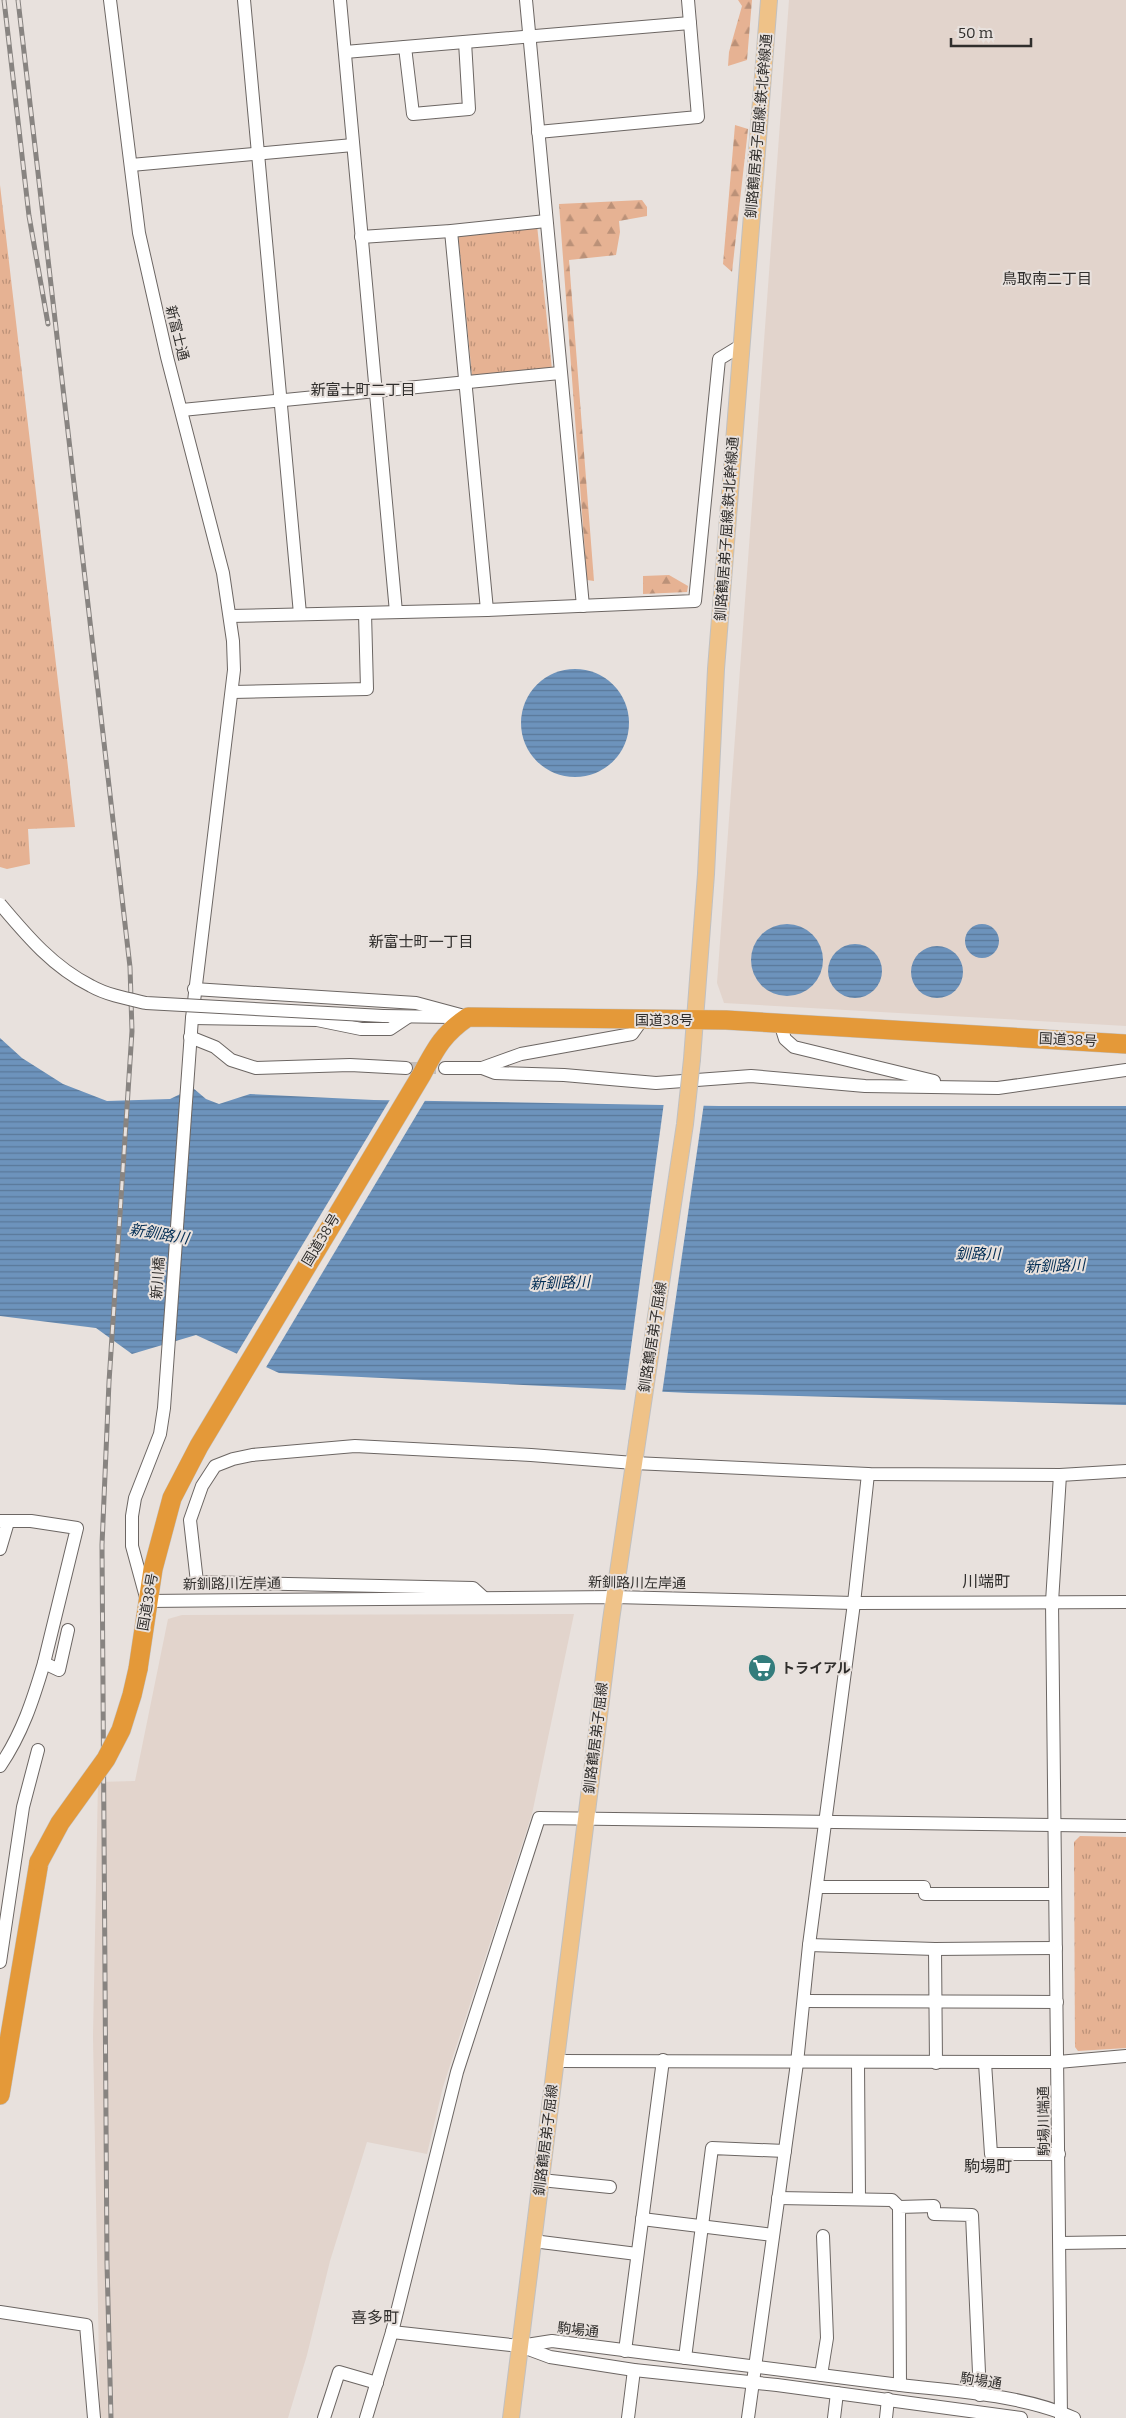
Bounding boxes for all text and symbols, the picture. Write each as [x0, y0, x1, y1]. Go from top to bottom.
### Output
scale bar [951, 15, 1031, 47]
text: 50 m [958, 24, 994, 42]
street label: 釧路鶴居弟子屈線:鉄北幹線通 [742, 33, 776, 219]
district label: 鳥取南二丁目 [1002, 270, 1092, 288]
street label: 新富士通 [162, 304, 192, 362]
district label: 新富士町二丁目 [310, 381, 416, 399]
street label: 釧路鶴居弟子屈線:鉄北幹線通 [712, 436, 742, 622]
district label: 新富士町一丁目 [368, 933, 474, 951]
street label: 国道38号 [635, 1012, 693, 1029]
street label: 国道38号 [1038, 1030, 1098, 1050]
street label: 国道38号 [299, 1211, 343, 1269]
water label: 新釧路川 [128, 1220, 192, 1248]
water label: 釧路川 [955, 1245, 1002, 1263]
street label: 新川橋 [148, 1256, 168, 1300]
water label: 新釧路川 [1025, 1256, 1087, 1276]
water label: 新釧路川 [530, 1273, 592, 1293]
street label: 釧路鶴居弟子屈線 [636, 1280, 670, 1394]
street label: 国道38号 [135, 1572, 161, 1632]
district label: 川端町 [962, 1572, 1010, 1591]
street label: 新釧路川左岸通 [588, 1574, 686, 1592]
street label: 新釧路川左岸通 [183, 1575, 281, 1593]
supermarket icon: トライアル [747, 1653, 777, 1683]
place label: トライアル [781, 1660, 851, 1677]
street label: 釧路鶴居弟子屈線 [581, 1681, 611, 1795]
street label: 釧路鶴居弟子屈線 [531, 2083, 561, 2197]
street label: 駒場川端通 [1035, 2086, 1053, 2156]
district label: 駒場町 [964, 2157, 1012, 2176]
district label: 喜多町 [351, 2308, 399, 2327]
street label: 駒場通 [556, 2319, 600, 2341]
street label: 駒場通 [959, 2369, 1003, 2393]

